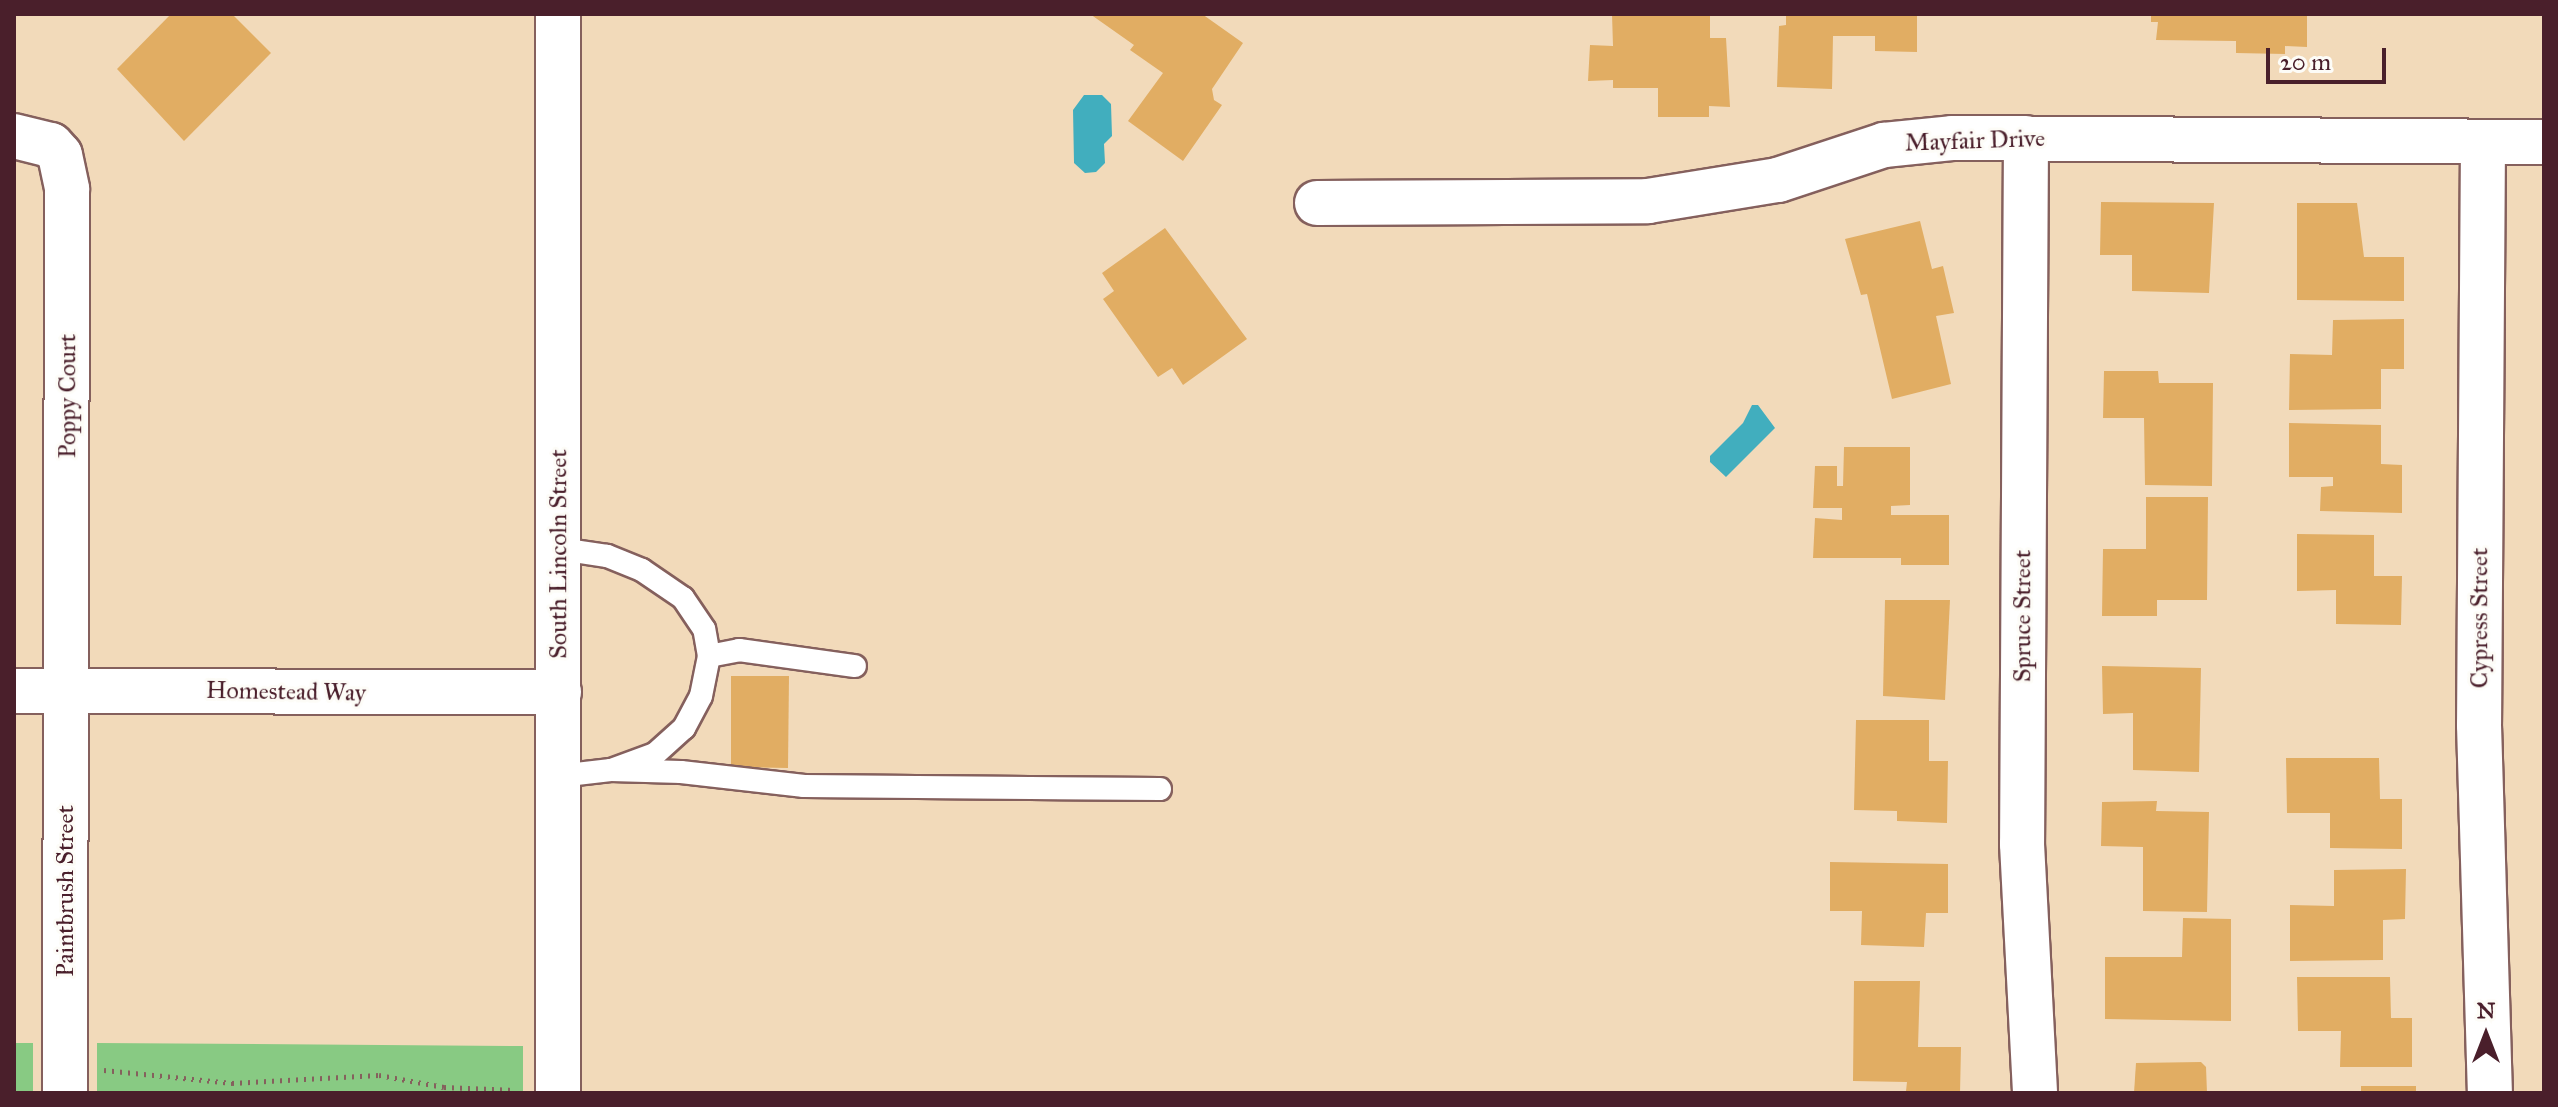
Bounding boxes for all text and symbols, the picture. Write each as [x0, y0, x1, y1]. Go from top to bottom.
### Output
scale bar [2270, 32, 2390, 82]
text: 20 m [2280, 47, 2331, 77]
street label: Mayfair Drive [1904, 124, 2046, 158]
street label: Poppy Court [54, 334, 82, 458]
street label: South Lincoln Street [545, 449, 573, 659]
street label: Cypress Street [2466, 548, 2494, 688]
street label: Spruce Street [2009, 550, 2037, 682]
street label: Homestead Way [206, 676, 366, 708]
street label: Paintbrush Street [52, 805, 80, 977]
north arrow [2446, 995, 2526, 1075]
text: N [2477, 997, 2495, 1024]

